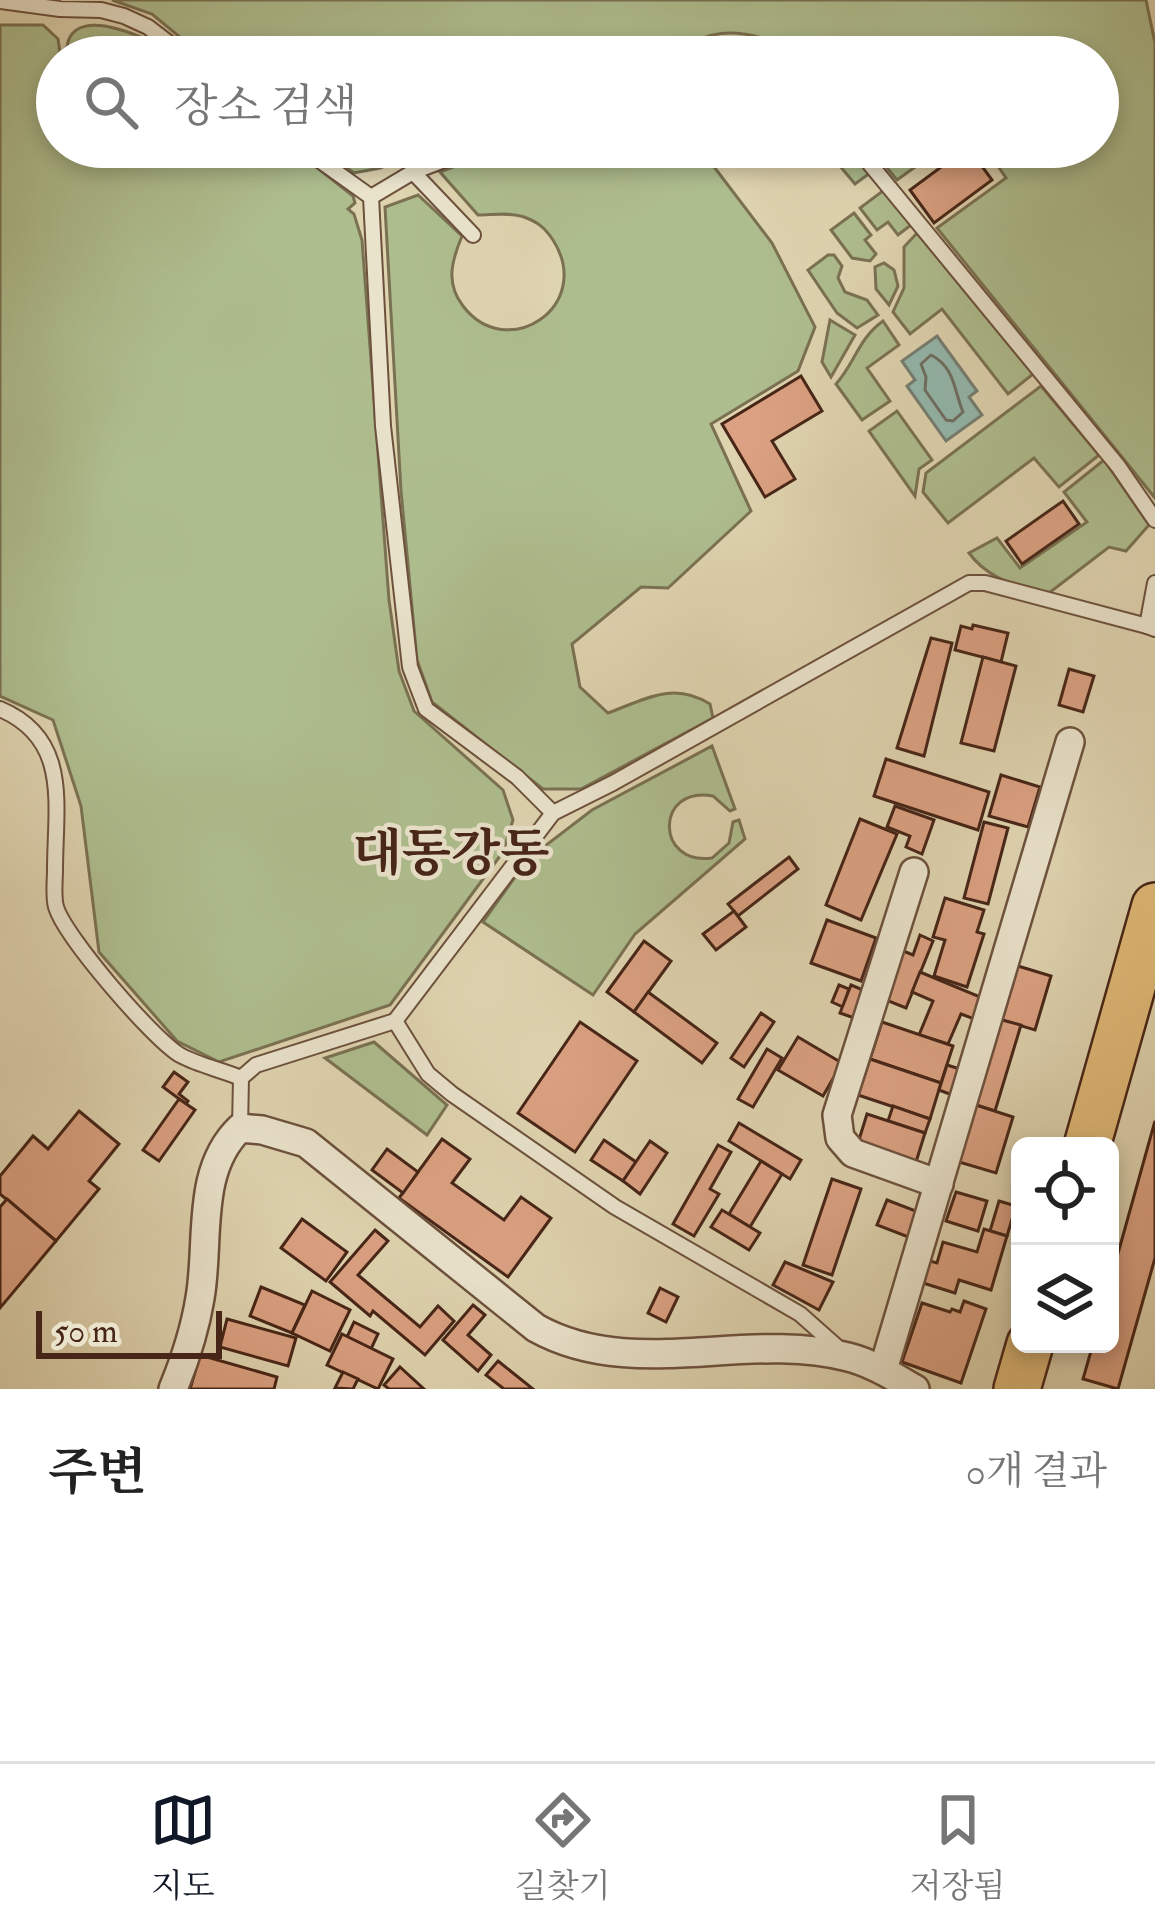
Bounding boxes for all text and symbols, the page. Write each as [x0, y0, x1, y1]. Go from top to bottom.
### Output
search box [36, 36, 1119, 168]
icon: search [78, 69, 144, 135]
text: 장소 검색 [174, 79, 357, 135]
district label: 대동강동 [352, 822, 550, 886]
map controls [1011, 1137, 1119, 1353]
button: locate [1011, 1137, 1119, 1245]
button: layers [1011, 1245, 1119, 1353]
scale bar [36, 1305, 222, 1358]
text: 50 m [54, 1311, 118, 1352]
text: 주변 [48, 1441, 147, 1505]
text: 0개 결과 [966, 1447, 1107, 1496]
tab: 지도 [150, 1787, 216, 1907]
tab: 길찾기 [515, 1787, 610, 1907]
tab: 저장됨 [910, 1787, 1005, 1907]

